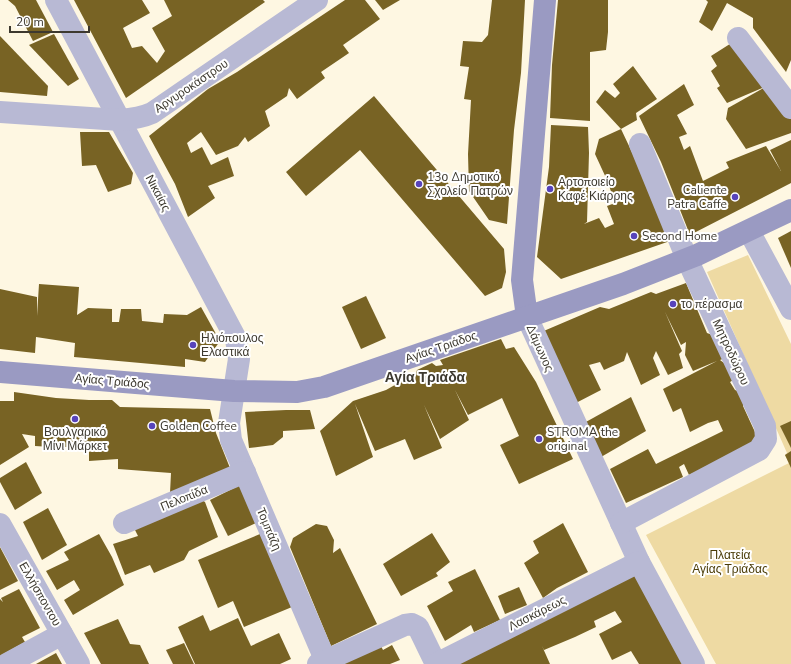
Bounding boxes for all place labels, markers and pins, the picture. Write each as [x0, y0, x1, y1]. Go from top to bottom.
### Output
place label: 13ο Δημοτικό Σχολείο Πατρών [427, 169, 513, 199]
place label: Αρτοποιείο Καφέ Κιάρρης [558, 174, 633, 204]
marker: 13ο Δημοτικό Σχολείο Πατρών [414, 179, 424, 189]
place label: Caliente Patra Caffe [667, 182, 727, 212]
marker: Αρτοποιείο Καφέ Κιάρρης [545, 184, 555, 194]
marker: Caliente Patra Caffe [730, 192, 740, 202]
place label: Second Home [642, 228, 717, 244]
marker: Second Home [629, 231, 639, 241]
place label: το πέρασμα [681, 296, 743, 312]
marker: το πέρασμα [668, 299, 678, 309]
place label: Ηλιόπουλος Ελαστικά [201, 330, 264, 360]
marker: Ηλιόπουλος Ελαστικά [188, 340, 198, 350]
marker: Βουλγαρικό Μίνι Μάρκετ [70, 414, 80, 424]
place label: Golden Coffee [160, 418, 237, 434]
marker: Golden Coffee [147, 421, 157, 431]
place label: Βουλγαρικό Μίνι Μάρκετ [43, 424, 107, 454]
place label: STROMA the original [547, 424, 618, 454]
marker: STROMA the original [534, 434, 544, 444]

